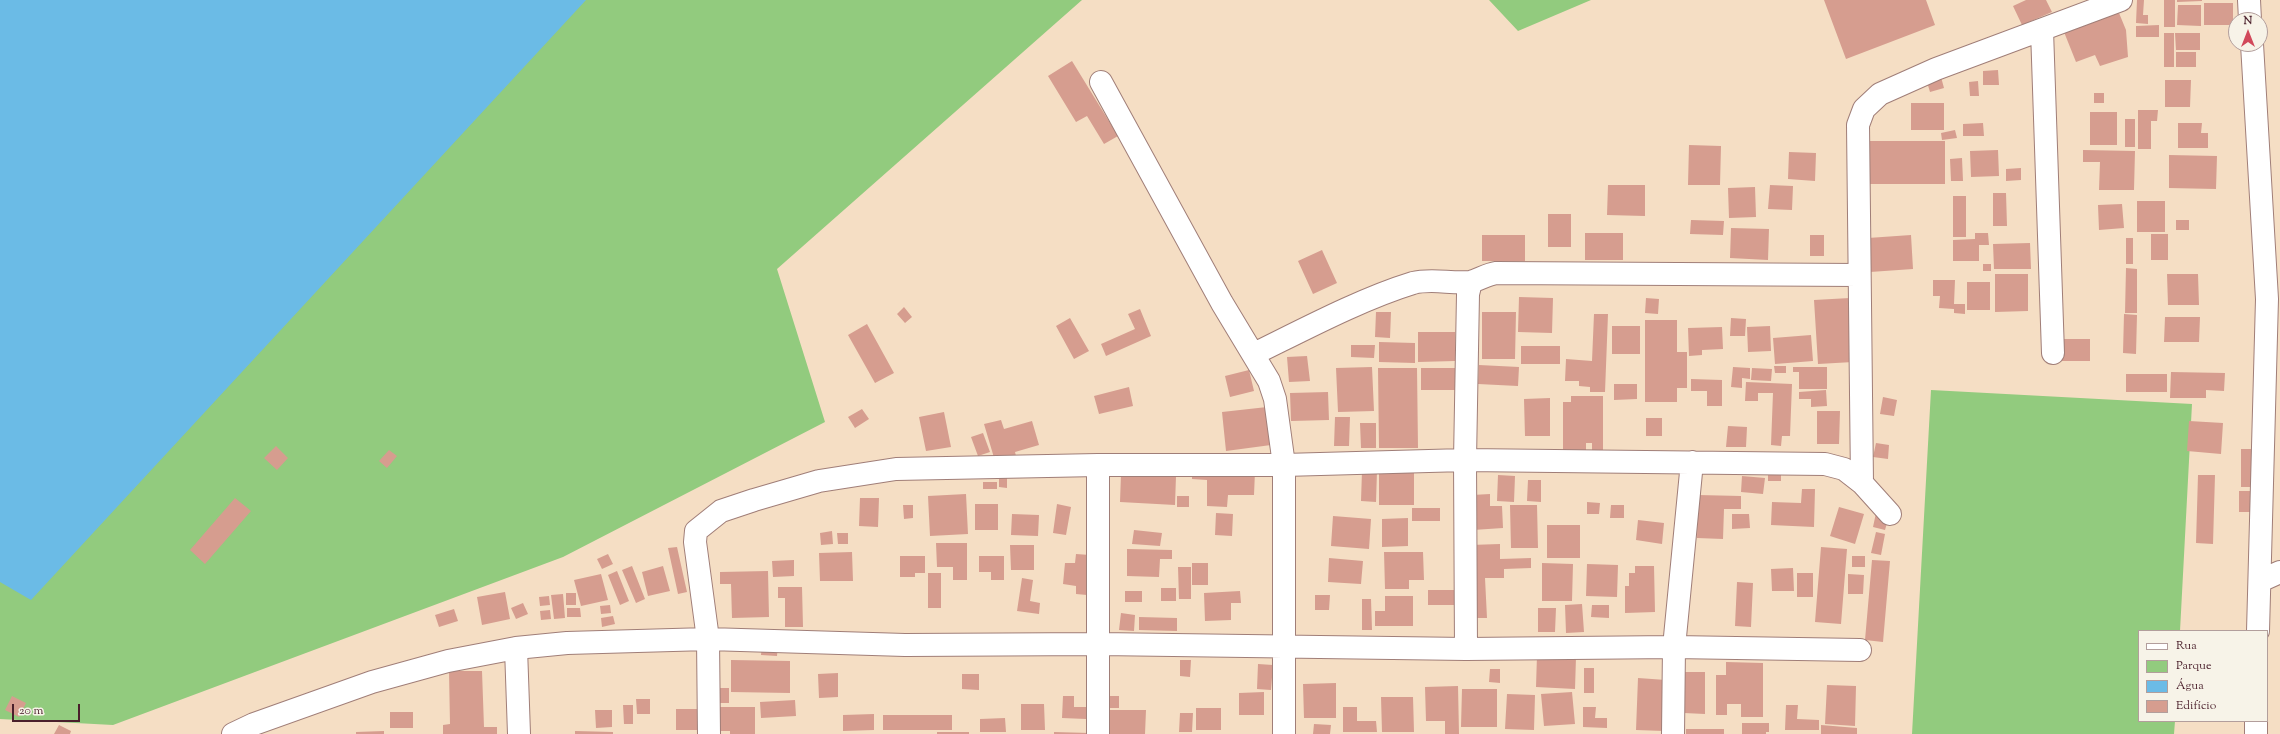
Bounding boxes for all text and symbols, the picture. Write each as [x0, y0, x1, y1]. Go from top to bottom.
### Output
north arrow [2228, 12, 2268, 52]
text: N [2244, 13, 2252, 29]
legend [2138, 630, 2268, 722]
text: Rua [2176, 637, 2197, 655]
text: Parque [2176, 657, 2212, 675]
text: Água [2176, 677, 2204, 695]
scale bar [14, 696, 82, 722]
text: Edifício [2176, 697, 2216, 715]
text: 20 m [19, 702, 43, 720]

